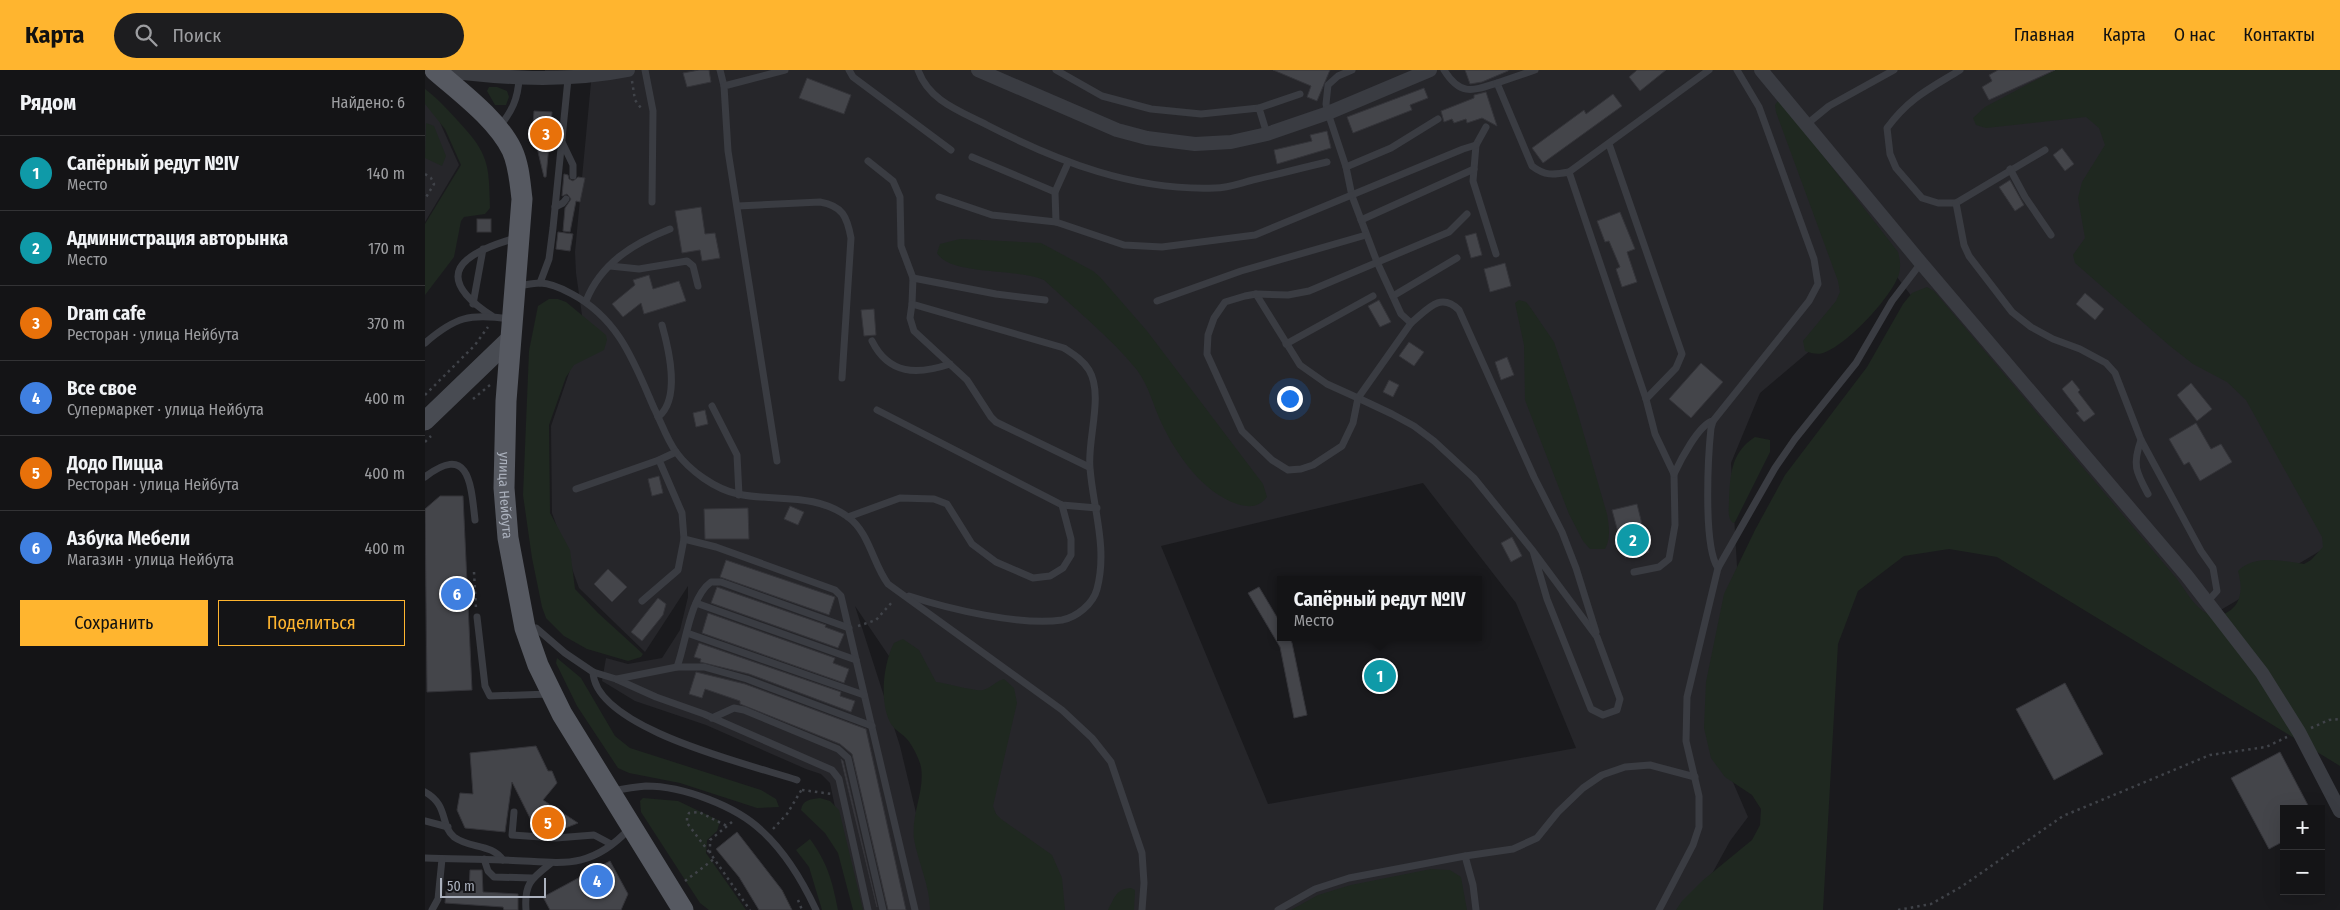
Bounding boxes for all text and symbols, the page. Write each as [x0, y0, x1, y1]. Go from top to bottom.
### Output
search box [114, 13, 464, 58]
text: Карта [25, 21, 84, 49]
icon: search [132, 21, 160, 49]
text: Поиск [172, 24, 221, 47]
text: Главная [2014, 24, 2075, 46]
text: Карта [2103, 24, 2146, 46]
text: О нас [2174, 24, 2215, 46]
text: Контакты [2243, 24, 2315, 46]
text: Рядом [20, 90, 76, 116]
text: Найдено: 6 [331, 93, 405, 112]
pin: 3 [530, 115, 562, 153]
text: Сапёрный редут №IV [67, 152, 239, 175]
text: 1 [33, 164, 39, 183]
text: 140 m [367, 164, 405, 183]
text: Место [67, 175, 108, 194]
text: Администрация авторынка [67, 227, 288, 250]
text: 2 [32, 239, 40, 258]
text: 170 m [368, 239, 405, 258]
text: Место [67, 250, 108, 269]
text: Dram cafe [67, 302, 146, 325]
text: 3 [32, 314, 40, 333]
text: 370 m [367, 314, 405, 333]
text: Ресторан · улица Нейбута [67, 325, 239, 344]
text: Все свое [67, 377, 137, 400]
your location [1277, 386, 1303, 412]
text: 4 [32, 389, 40, 408]
text: 400 m [365, 389, 405, 408]
text: Супермаркет · улица Нейбута [67, 400, 264, 419]
text: Додо Пицца [67, 452, 163, 475]
street label: улица Нейбута [495, 452, 516, 539]
text: 5 [32, 464, 40, 483]
text: 400 m [365, 464, 405, 483]
text: Ресторан · улица Нейбута [67, 475, 239, 494]
pin: 2 [1617, 521, 1649, 559]
text: Азбука Мебели [67, 527, 190, 550]
text: 6 [32, 539, 40, 558]
text: 400 m [365, 539, 405, 558]
text: Магазин · улица Нейбута [67, 550, 234, 569]
pin: 6 [441, 575, 473, 613]
popup [1277, 576, 1482, 641]
text: Сапёрный редут №IV [1294, 588, 1465, 611]
button: Сохранить [20, 600, 208, 646]
button: Поделиться [218, 600, 405, 646]
text: Место [1294, 611, 1334, 630]
pin: 1 [1364, 657, 1396, 695]
pin: 5 [532, 804, 564, 842]
map controls [2280, 805, 2325, 895]
button: + [2280, 805, 2325, 850]
button: − [2280, 850, 2325, 895]
pin: 4 [581, 862, 613, 900]
scale bar [440, 875, 546, 898]
text: 50 m [447, 878, 475, 895]

